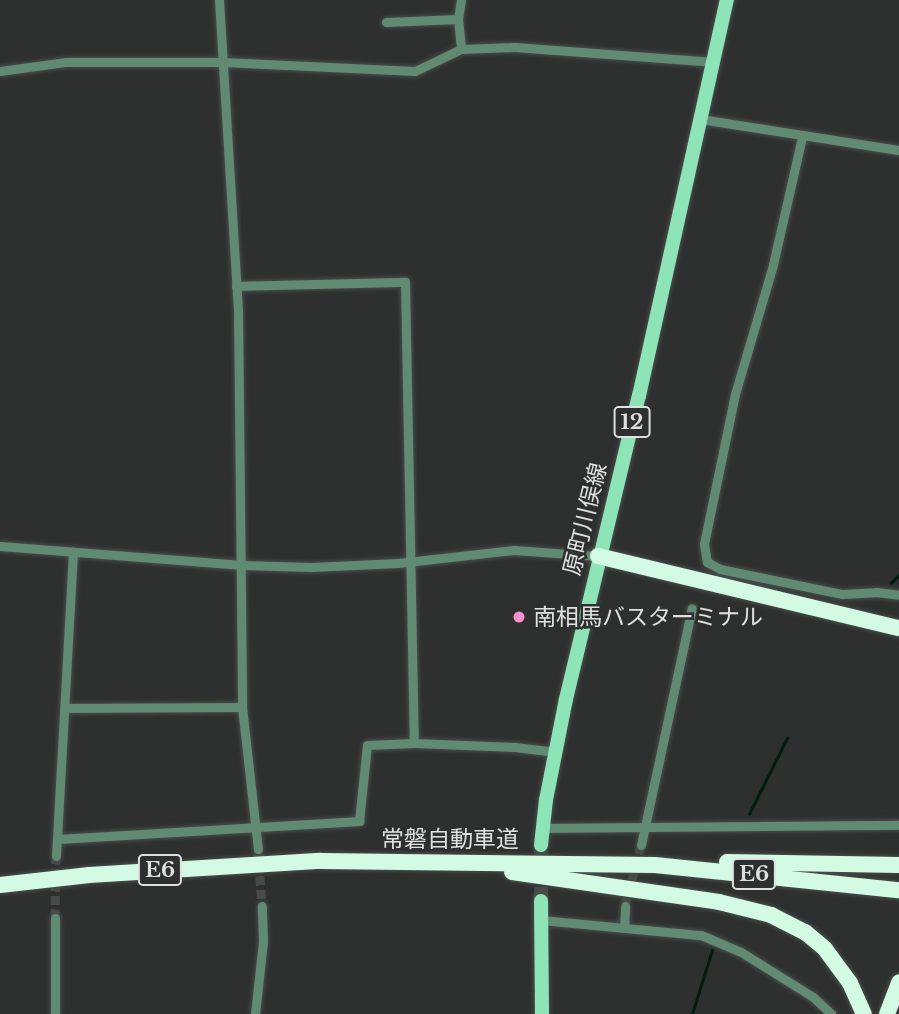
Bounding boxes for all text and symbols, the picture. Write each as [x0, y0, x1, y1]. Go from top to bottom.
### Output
road number: 12 [613, 404, 651, 440]
street label: 原町川俣線 [558, 460, 612, 578]
place label: 南相馬バスターミナル [533, 603, 763, 631]
marker: 南相馬バスターミナル [511, 609, 527, 625]
street label: 常磐自動車道 [381, 825, 519, 853]
road number: E6 [137, 852, 183, 888]
road number: E6 [731, 856, 777, 892]

